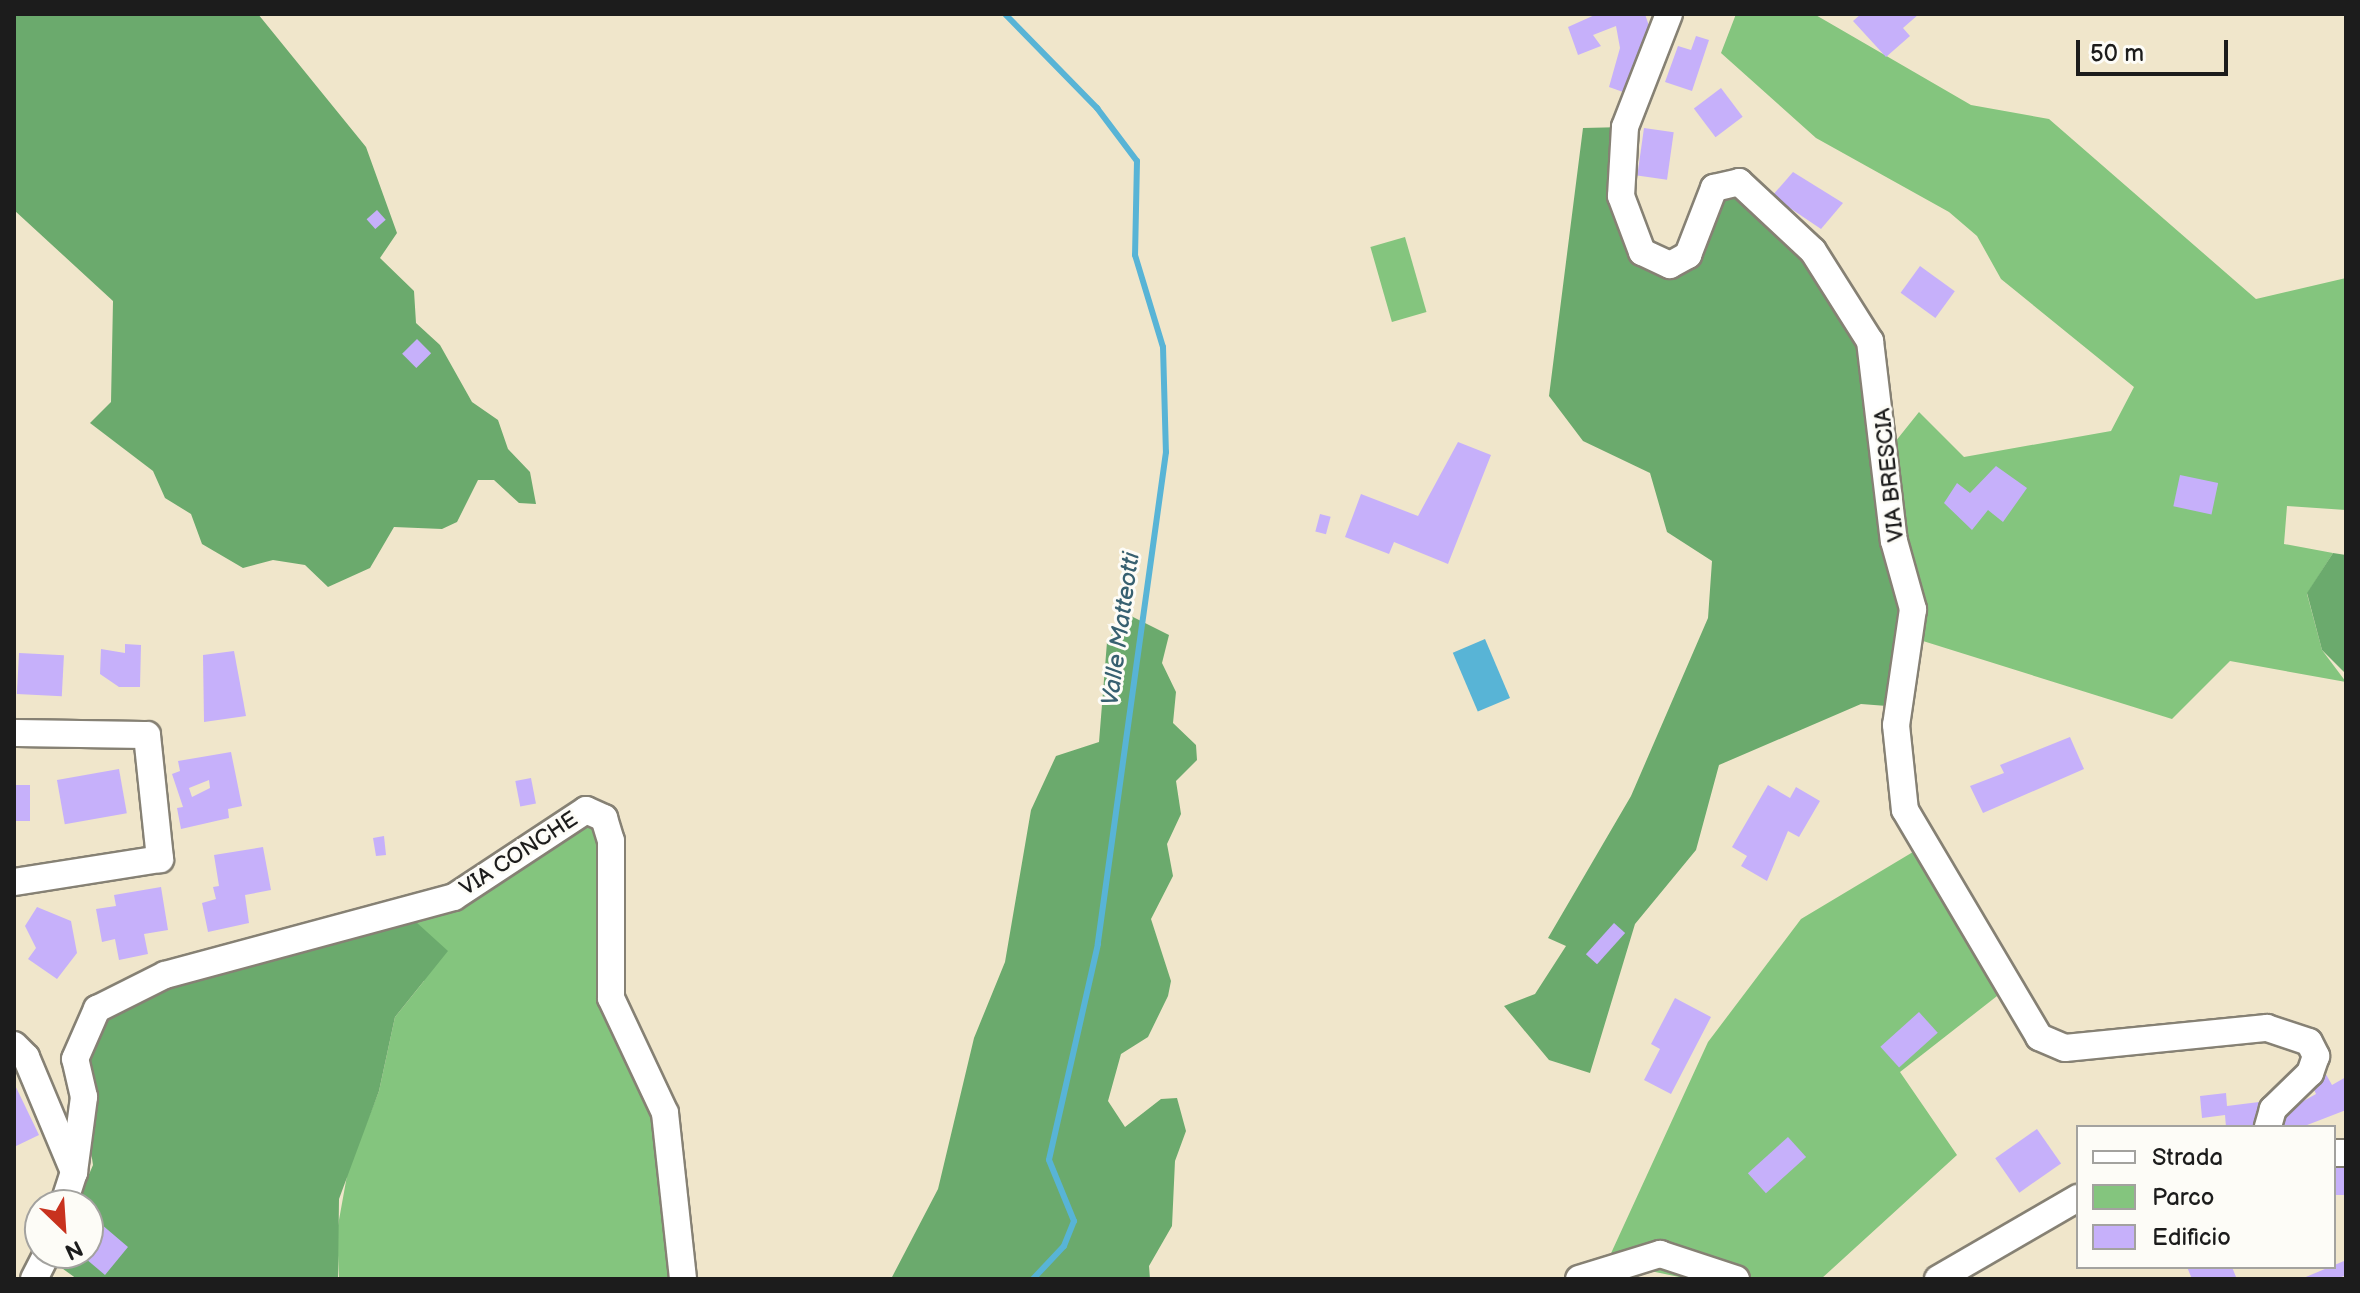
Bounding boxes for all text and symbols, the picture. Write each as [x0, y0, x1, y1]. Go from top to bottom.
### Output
scale bar [2080, 24, 2232, 74]
text: 50 m [2090, 39, 2144, 68]
street label: VIA BRESCIA [1870, 407, 1910, 543]
water label: Valle Matteotti [1096, 550, 1146, 708]
street label: VIA CONCHE [455, 806, 583, 902]
legend [2076, 1125, 2336, 1269]
text: Strada [2152, 1143, 2223, 1172]
text: Parco [2152, 1183, 2214, 1212]
north arrow [24, 1189, 104, 1269]
text: Edificio [2152, 1223, 2231, 1252]
text: N [60, 1234, 87, 1265]

